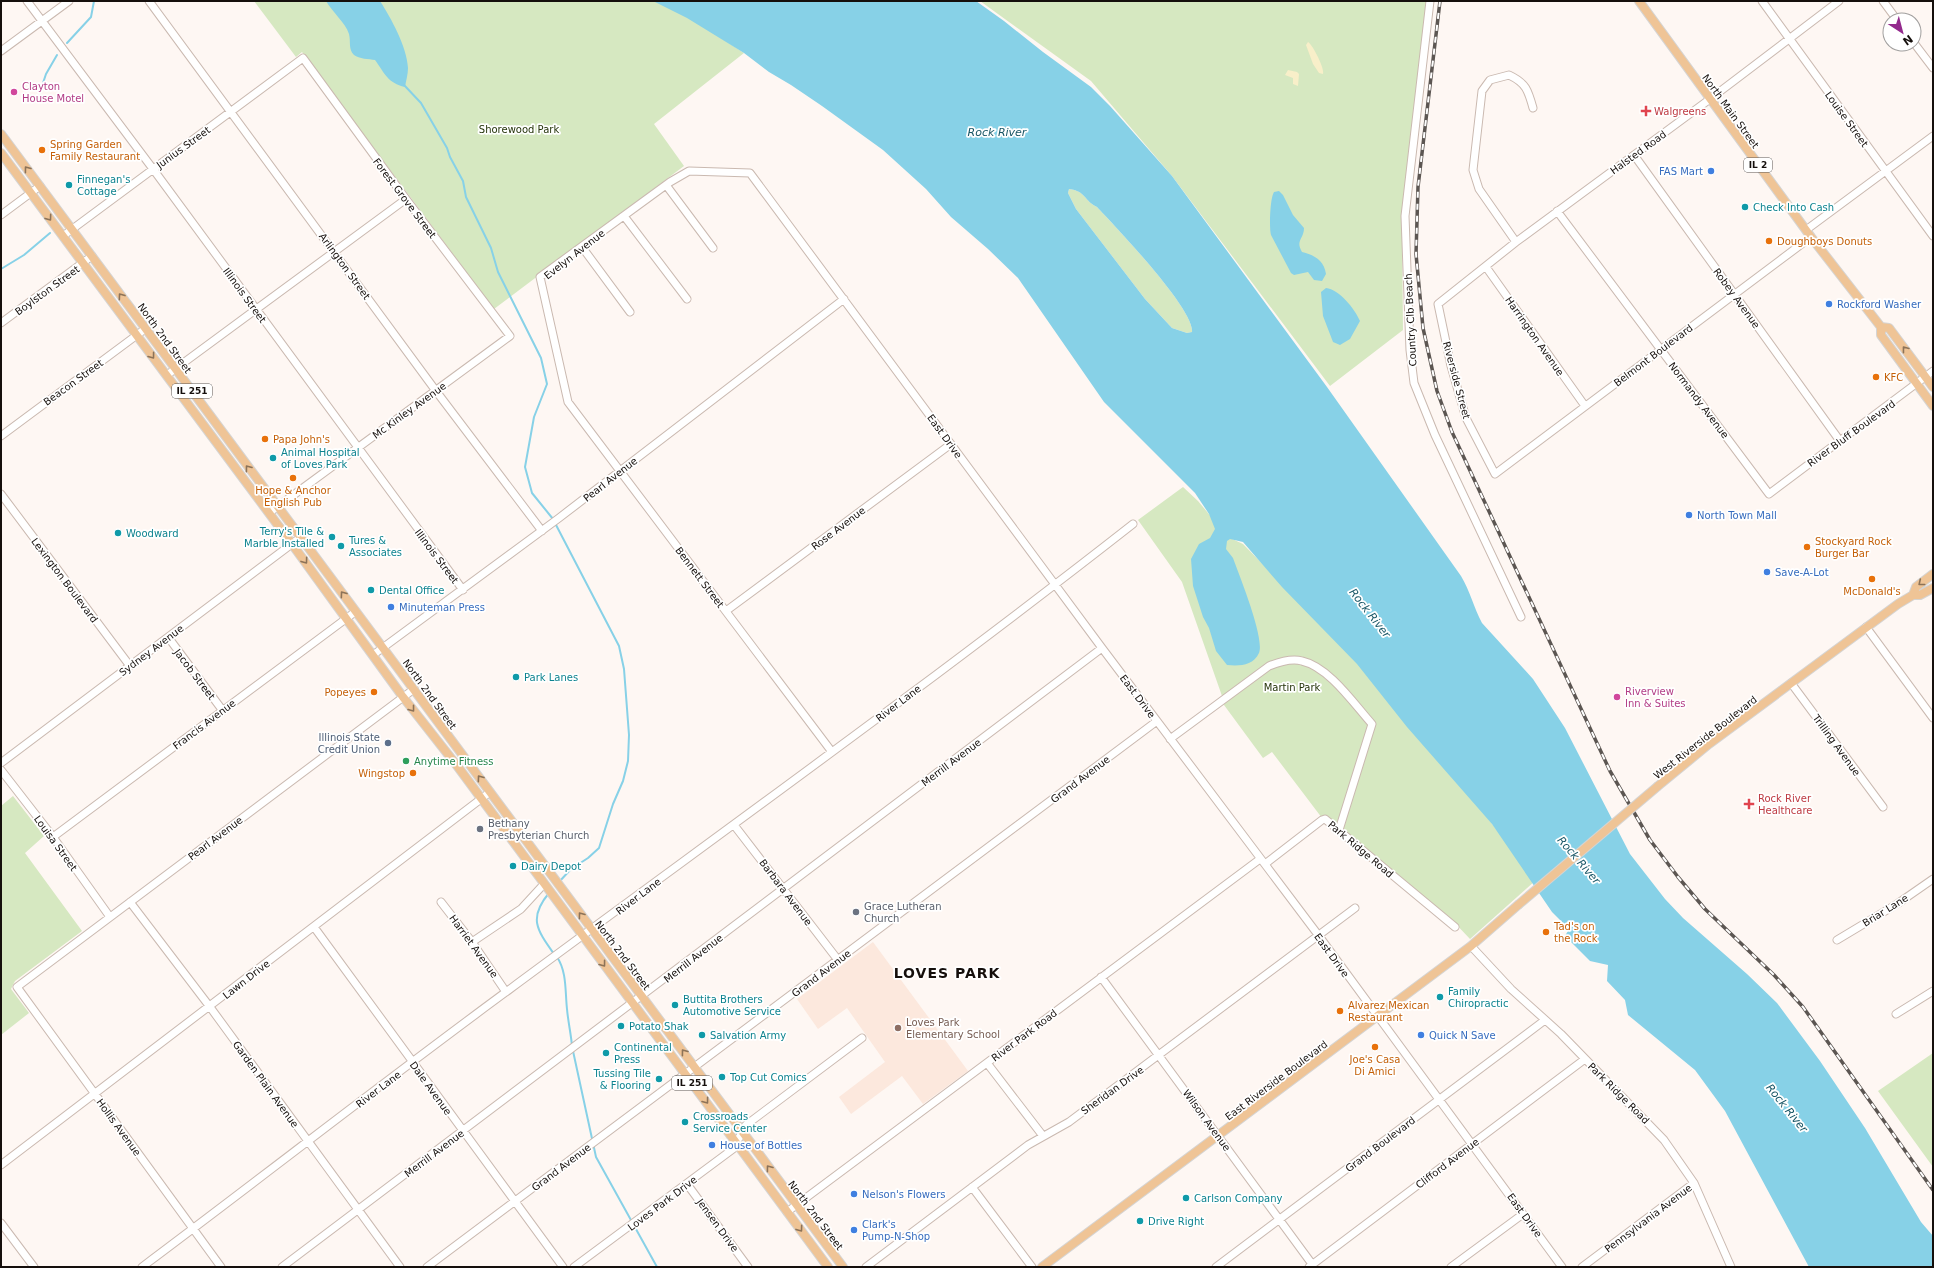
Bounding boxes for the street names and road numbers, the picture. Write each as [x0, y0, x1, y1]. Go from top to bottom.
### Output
street label: North Main Street [1700, 72, 1761, 150]
street label: Louise Street [1823, 90, 1870, 149]
street label: Junius Street [154, 124, 212, 171]
street label: Halsted Road [1608, 128, 1668, 176]
street label: Forest Grove Street [371, 156, 438, 241]
road number: IL 2 [1744, 158, 1772, 172]
street label: Evelyn Avenue [542, 227, 607, 281]
street label: Arlington Street [317, 231, 372, 302]
street label: Boylston Street [13, 263, 82, 317]
street label: Illinois Street [221, 266, 268, 325]
street label: Robey Avenue [1711, 266, 1762, 330]
street label: Country Clb Beach [1403, 273, 1418, 367]
street label: Harrington Avenue [1503, 295, 1566, 378]
street label: North 2nd Street [136, 301, 194, 375]
street label: Belmont Boulevard [1612, 322, 1695, 389]
street label: Riverside Street [1441, 340, 1472, 420]
street label: Beacon Street [41, 357, 105, 408]
street label: Normandy Avenue [1666, 360, 1731, 440]
street label: Mc Kinley Avenue [370, 380, 448, 441]
road number: IL 251 [172, 384, 212, 398]
street label: River Bluff Boulevard [1805, 398, 1897, 469]
street label: East Drive [925, 412, 964, 460]
street label: Pearl Avenue [581, 455, 639, 504]
street label: Rose Avenue [809, 505, 867, 552]
street label: Illinois Street [413, 527, 461, 586]
street label: Lexington Boulevard [29, 536, 100, 625]
street label: Bennett Street [673, 545, 726, 610]
street label: Sydney Avenue [117, 623, 186, 678]
street label: Jacob Street [171, 646, 217, 702]
street label: North 2nd Street [401, 657, 459, 731]
street label: East Drive [1118, 672, 1157, 720]
street label: River Lane [874, 683, 923, 724]
street label: West Riverside Boulevard [1652, 694, 1759, 781]
street label: Francis Avenue [171, 697, 238, 751]
street label: Trilling Avenue [1810, 712, 1862, 778]
street label: Merrill Avenue [919, 736, 983, 788]
street label: Grand Avenue [1049, 754, 1112, 805]
street label: Louisa Street [32, 814, 79, 873]
street label: Pearl Avenue [186, 814, 245, 862]
street label: Park Ridge Road [1326, 819, 1395, 880]
street label: Barbara Avenue [757, 857, 814, 928]
street label: River Lane [614, 876, 663, 917]
street label: Briar Lane [1861, 892, 1910, 929]
street label: Harriet Avenue [447, 913, 500, 980]
street label: North 2nd Street [593, 919, 652, 992]
street label: East Drive [1312, 931, 1351, 979]
street label: Merrill Avenue [662, 932, 725, 985]
street label: Grand Avenue [790, 948, 853, 999]
street label: Lawn Drive [221, 958, 272, 1001]
street label: River Park Road [989, 1007, 1059, 1064]
street label: East Riverside Boulevard [1223, 1038, 1329, 1122]
street label: Garden Plain Avenue [231, 1039, 301, 1130]
street label: Dale Avenue [408, 1060, 454, 1117]
street label: Park Ridge Road [1586, 1061, 1651, 1126]
street label: Sheridan Drive [1079, 1064, 1146, 1117]
street label: River Lane [354, 1069, 403, 1110]
road number: IL 251 [672, 1076, 712, 1090]
street label: Wilson Avenue [1181, 1087, 1233, 1153]
street label: Hollis Avenue [94, 1097, 143, 1158]
street label: Grand Boulevard [1343, 1115, 1417, 1174]
street label: Merrill Avenue [402, 1127, 466, 1179]
street label: Clifford Avenue [1414, 1136, 1481, 1191]
street label: Grand Avenue [530, 1142, 593, 1193]
street label: Loves Park Drive [626, 1174, 699, 1233]
street label: North 2nd Street [786, 1179, 845, 1252]
street label: Pennsylvania Avenue [1603, 1182, 1694, 1255]
street label: East Drive [1505, 1191, 1544, 1239]
street label: Jensen Drive [694, 1196, 741, 1254]

